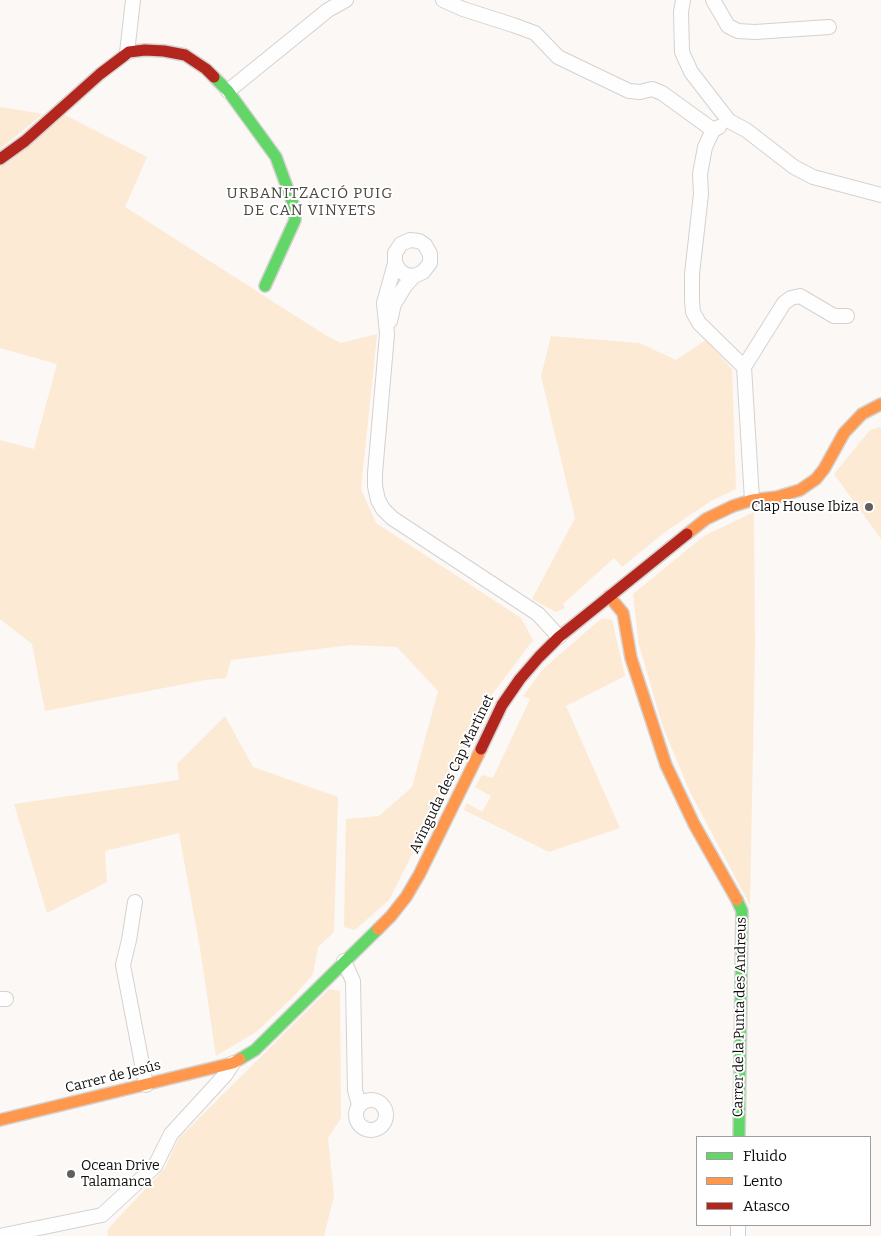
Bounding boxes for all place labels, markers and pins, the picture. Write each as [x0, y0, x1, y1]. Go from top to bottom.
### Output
place label: Clap House Ibiza [751, 499, 859, 515]
marker: Clap House Ibiza [863, 501, 875, 513]
place label: Ocean Drive Talamanca [81, 1158, 160, 1190]
marker: Ocean Drive Talamanca [65, 1168, 77, 1180]

